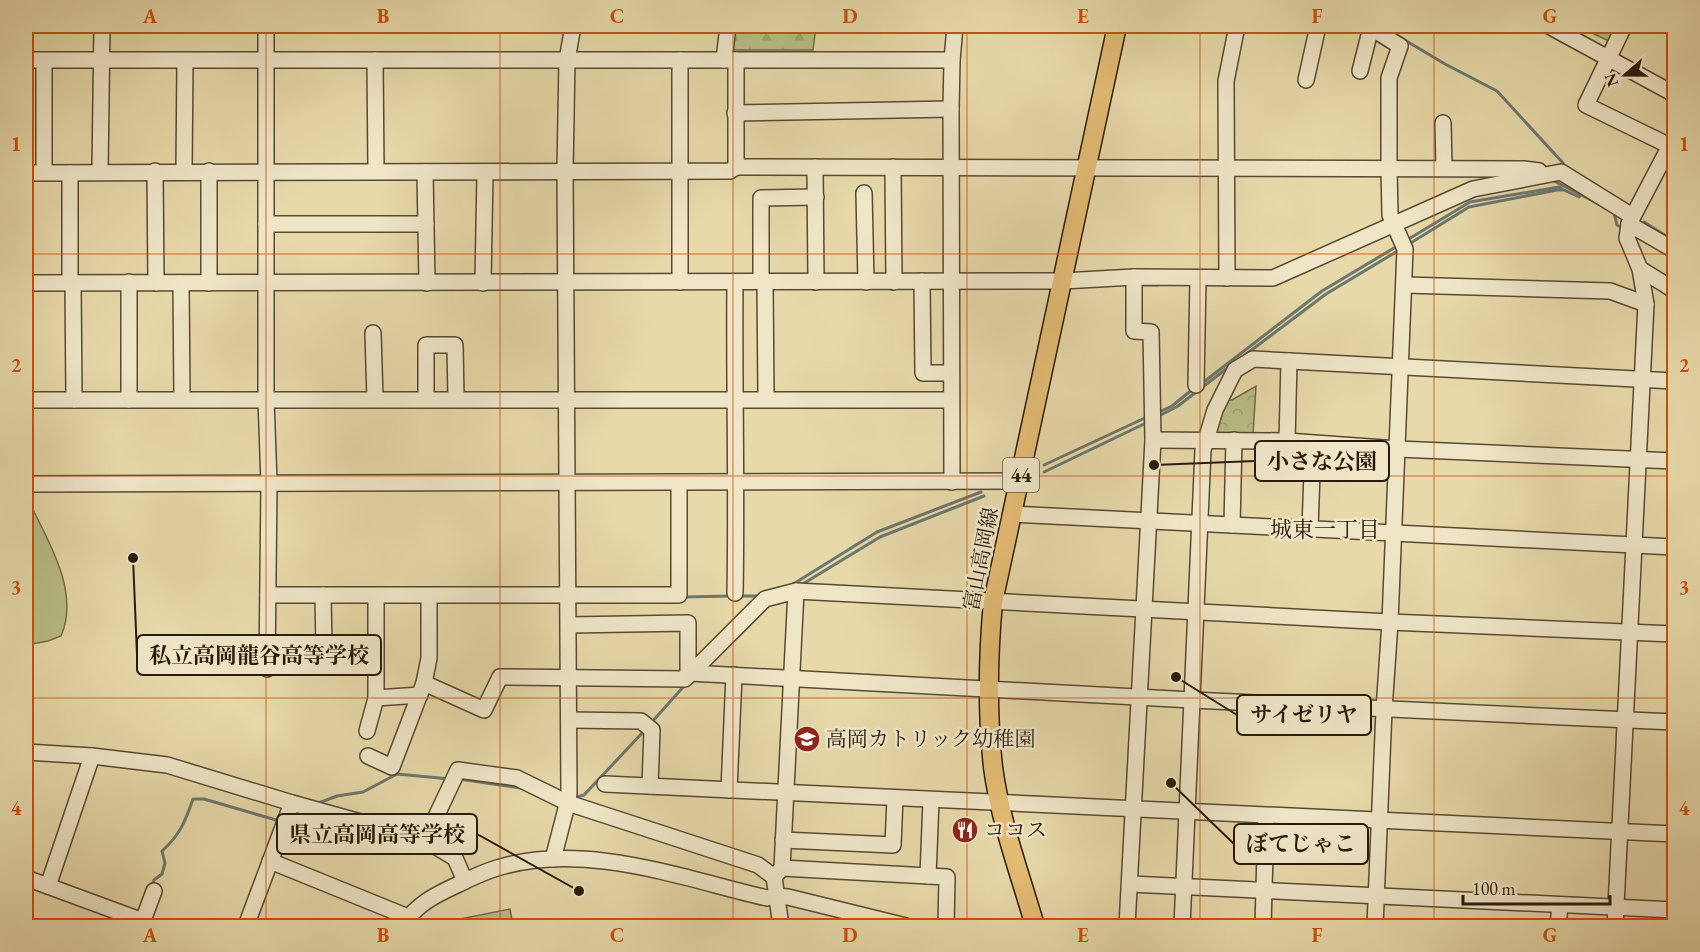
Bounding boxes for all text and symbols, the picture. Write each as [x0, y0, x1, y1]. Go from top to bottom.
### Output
text: A [142, 3, 158, 29]
text: B [377, 3, 389, 29]
text: C [610, 3, 624, 29]
text: D [842, 3, 858, 29]
text: E [1077, 3, 1089, 29]
text: F [1312, 3, 1323, 29]
text: G [1543, 3, 1557, 29]
north arrow [1595, 45, 1655, 105]
text: N [1599, 70, 1623, 90]
text: 1 [11, 131, 21, 157]
text: 1 [1679, 131, 1689, 157]
text: 2 [11, 352, 22, 378]
text: 2 [1679, 352, 1690, 378]
callout: 小さな公園 [1255, 441, 1389, 481]
text: 小さな公園 [1267, 447, 1377, 476]
road number: 44 [1003, 458, 1039, 492]
street label: 富山高岡線 [957, 505, 1004, 613]
district label: 城東一丁目 [1270, 515, 1380, 544]
text: 3 [11, 574, 21, 600]
text: 3 [1679, 574, 1689, 600]
callout: 私立高岡龍谷高等学校 [137, 635, 381, 675]
text: 私立高岡龍谷高等学校 [149, 641, 369, 670]
callout: サイゼリヤ [1237, 695, 1371, 735]
text: サイゼリヤ [1250, 700, 1358, 729]
school or university icon: 高岡カトリック幼稚園 [792, 724, 822, 754]
place label: 高岡カトリック幼稚園 [826, 725, 1035, 752]
text: 4 [11, 795, 22, 821]
text: 4 [1679, 795, 1690, 821]
callout: 県立高岡高等学校 [277, 814, 477, 854]
restaurant icon: ココス [950, 815, 980, 845]
place label: ココス [984, 816, 1047, 843]
text: 県立高岡高等学校 [289, 820, 465, 849]
callout: ぼてじゃこ [1234, 824, 1368, 864]
text: ぼてじゃこ [1246, 829, 1356, 858]
scale bar [1463, 868, 1610, 906]
text: 100 m [1472, 877, 1516, 900]
text: A [142, 922, 158, 948]
text: B [377, 922, 389, 948]
text: C [610, 922, 624, 948]
text: D [842, 922, 858, 948]
text: E [1077, 922, 1089, 948]
text: F [1312, 922, 1323, 948]
text: G [1543, 922, 1557, 948]

